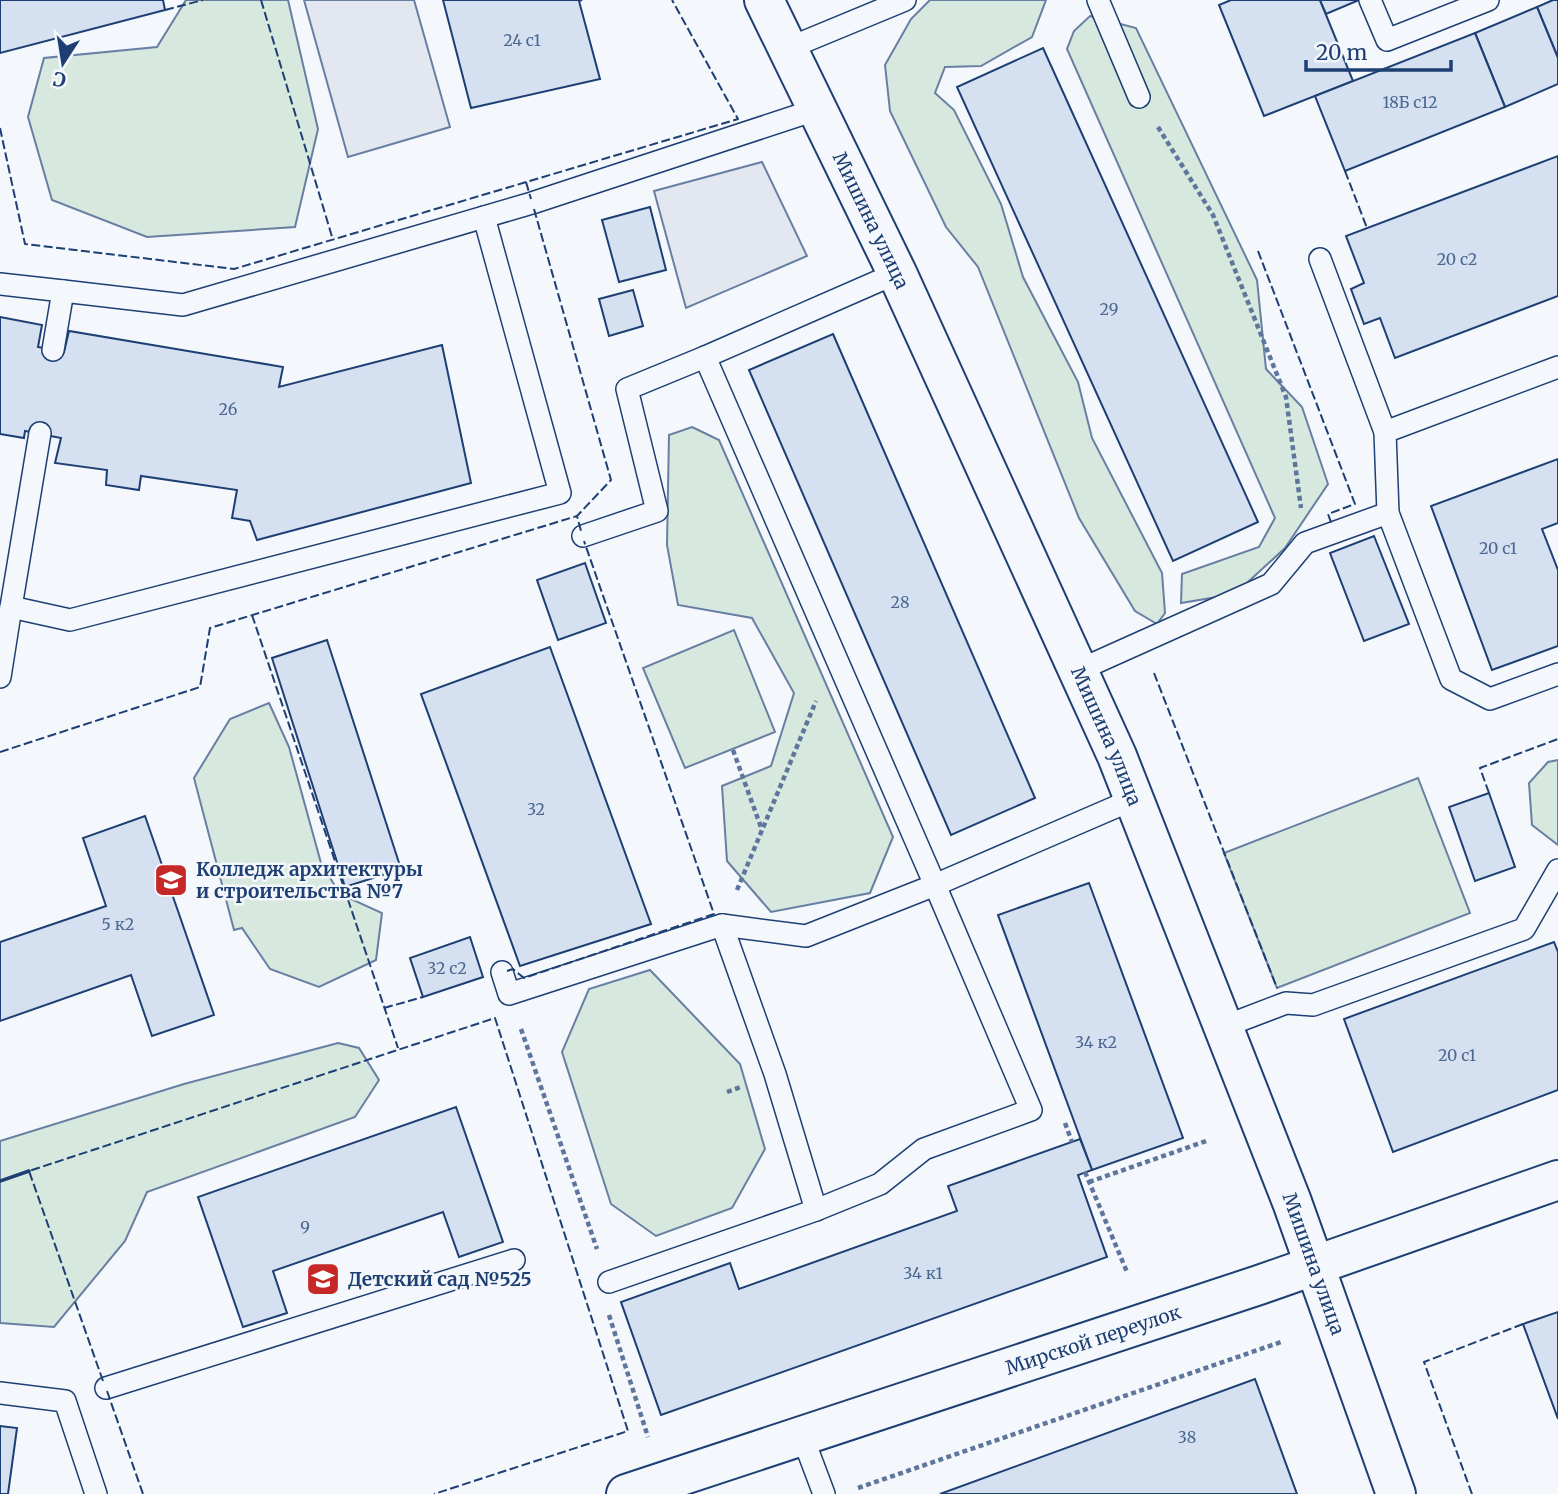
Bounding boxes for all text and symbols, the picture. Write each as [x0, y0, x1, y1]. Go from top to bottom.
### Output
north arrow [28, 28, 98, 98]
scale bar [1306, 28, 1451, 72]
house number: 24 с1 [503, 30, 541, 50]
text: 20 m [1316, 39, 1368, 66]
text: С [51, 67, 68, 93]
house number: 18Б с12 [1383, 92, 1437, 112]
street label: Мишина улица [828, 148, 915, 292]
house number: 20 с2 [1437, 249, 1477, 269]
house number: 29 [1100, 299, 1118, 319]
house number: 26 [219, 399, 238, 419]
house number: 20 с1 [1479, 538, 1517, 558]
house number: 28 [891, 592, 909, 612]
street label: Мишина улица [1066, 663, 1147, 809]
house number: 32 [527, 799, 545, 819]
place label: Колледж архитектуры и строительства №7 [196, 857, 423, 903]
school or university icon: Колледж архитектуры и строительства №7 [152, 861, 190, 899]
house number: 5 к2 [102, 914, 134, 934]
house number: 32 с2 [427, 958, 467, 978]
house number: 34 к2 [1075, 1032, 1117, 1052]
house number: 20 с1 [1438, 1045, 1476, 1065]
street label: Мишина улица [1278, 1189, 1350, 1338]
house number: 9 [300, 1217, 310, 1237]
school or university icon: Детский сад №525 [304, 1260, 342, 1298]
house number: 34 к1 [903, 1263, 943, 1283]
place label: Детский сад №525 [348, 1267, 532, 1291]
street label: Мирской переулок [1002, 1300, 1184, 1380]
house number: 38 [1178, 1427, 1196, 1447]

